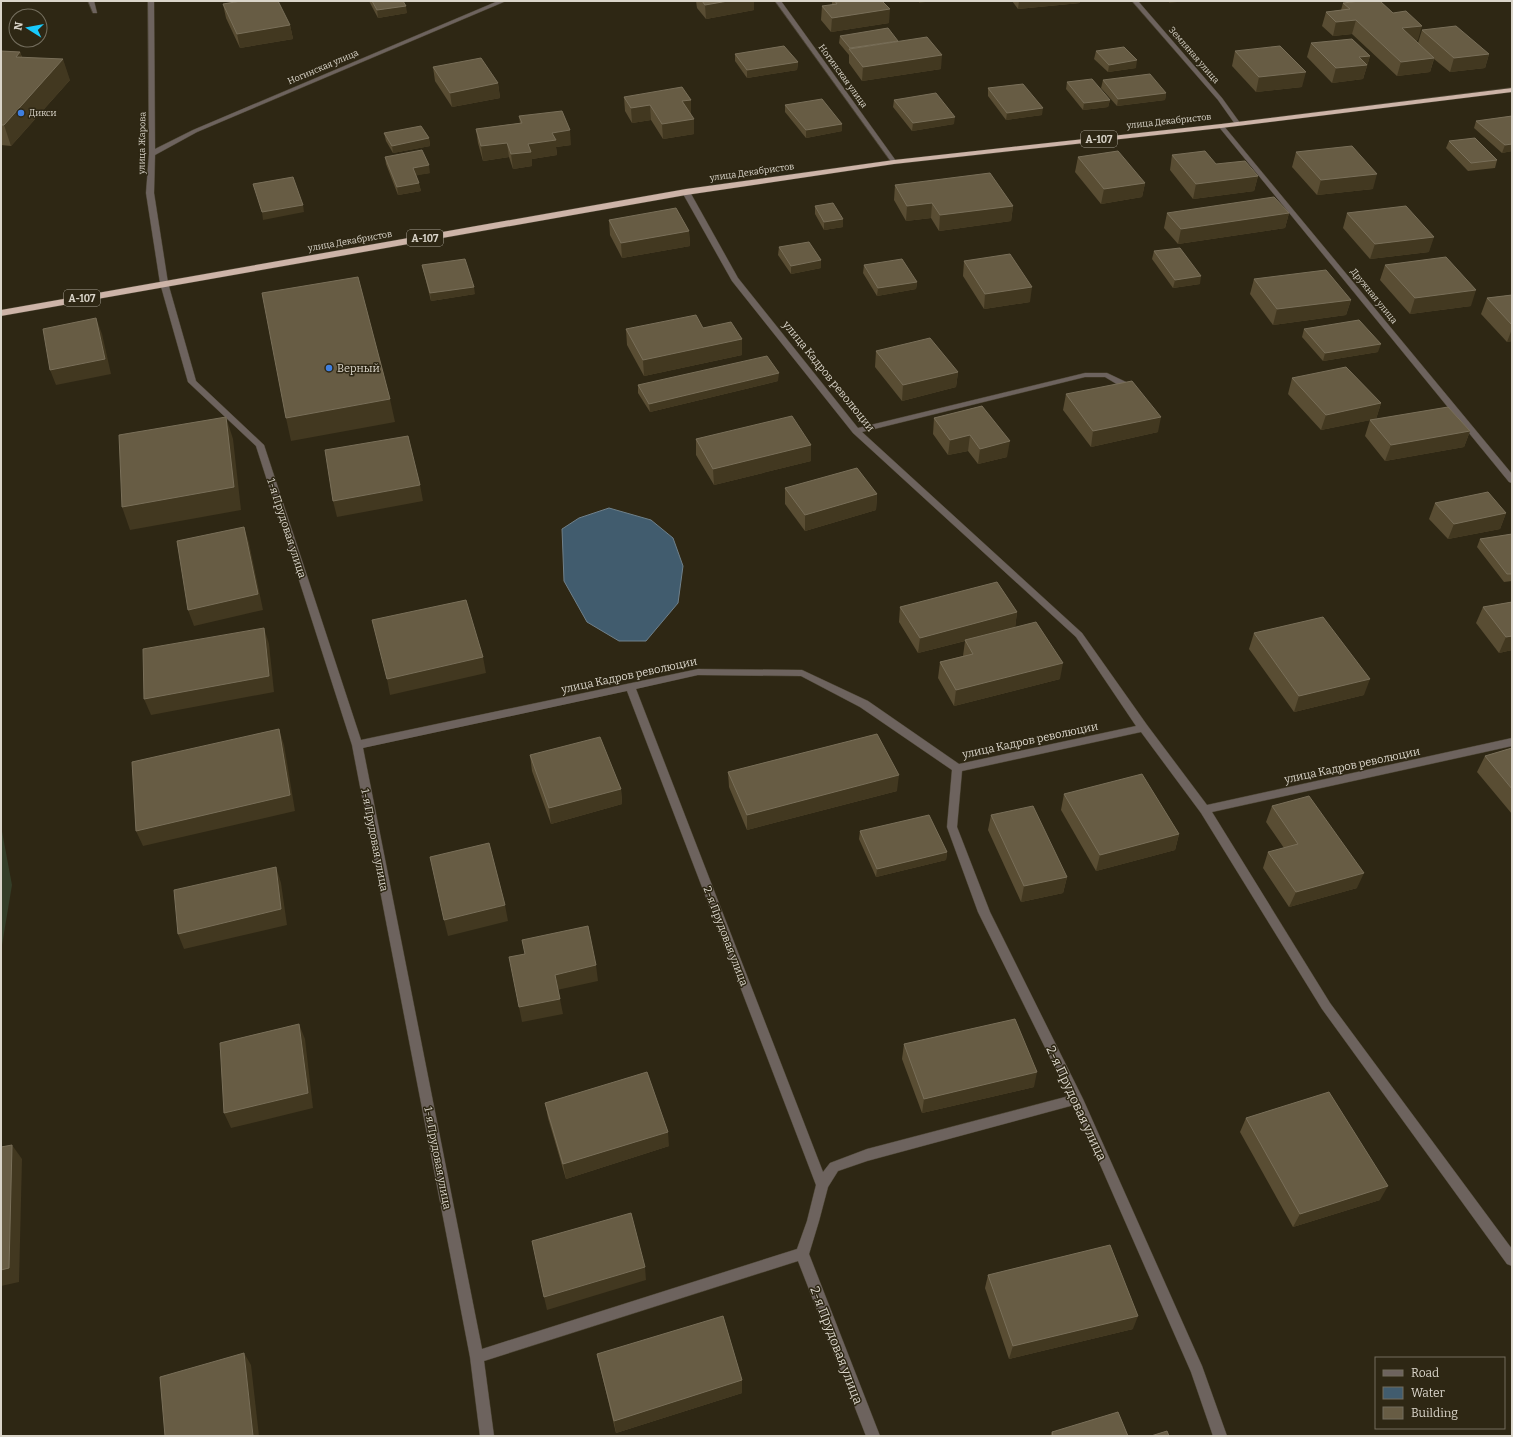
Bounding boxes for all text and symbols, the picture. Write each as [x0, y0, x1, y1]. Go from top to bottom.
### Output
north arrow [8, 8, 48, 48]
text: N [11, 20, 26, 32]
street label: Земляная улица [1167, 25, 1221, 85]
street label: Ногинская улица [817, 42, 869, 110]
street label: Ногинская улица [286, 48, 360, 86]
marker: Дикси [16, 108, 26, 118]
place label: Дикси [29, 108, 57, 118]
street label: улица Жарова [136, 112, 148, 175]
street label: улица Декабристов [1125, 112, 1212, 131]
road number: А-107 [1081, 131, 1117, 147]
street label: улица Декабристов [708, 161, 795, 183]
street label: улица Декабристов [306, 229, 393, 253]
road number: А-107 [407, 230, 443, 246]
street label: Дружная улица [1349, 267, 1399, 326]
road number: А-107 [64, 290, 100, 306]
street label: улица Кадров революции [779, 318, 877, 434]
place label: Верный [337, 362, 380, 375]
marker: Верный [324, 363, 334, 373]
street label: 1-я Прудовая улица [264, 477, 309, 580]
street label: улица Кадров революции [559, 655, 698, 696]
street label: улица Кадров революции [960, 720, 1099, 761]
street label: улица Кадров революции [1282, 745, 1421, 786]
street label: 1-я Прудовая улица [358, 788, 391, 892]
street label: 2-я Прудовая улица [701, 884, 751, 988]
street label: 2-я Прудовая улица [1043, 1043, 1110, 1163]
street label: 1-я Прудовая улица [421, 1106, 454, 1210]
street label: 2-я Прудовая улица [807, 1284, 866, 1406]
legend [1375, 1357, 1505, 1429]
text: Road [1411, 1366, 1439, 1380]
text: Water [1411, 1386, 1446, 1400]
text: Building [1411, 1406, 1458, 1420]

